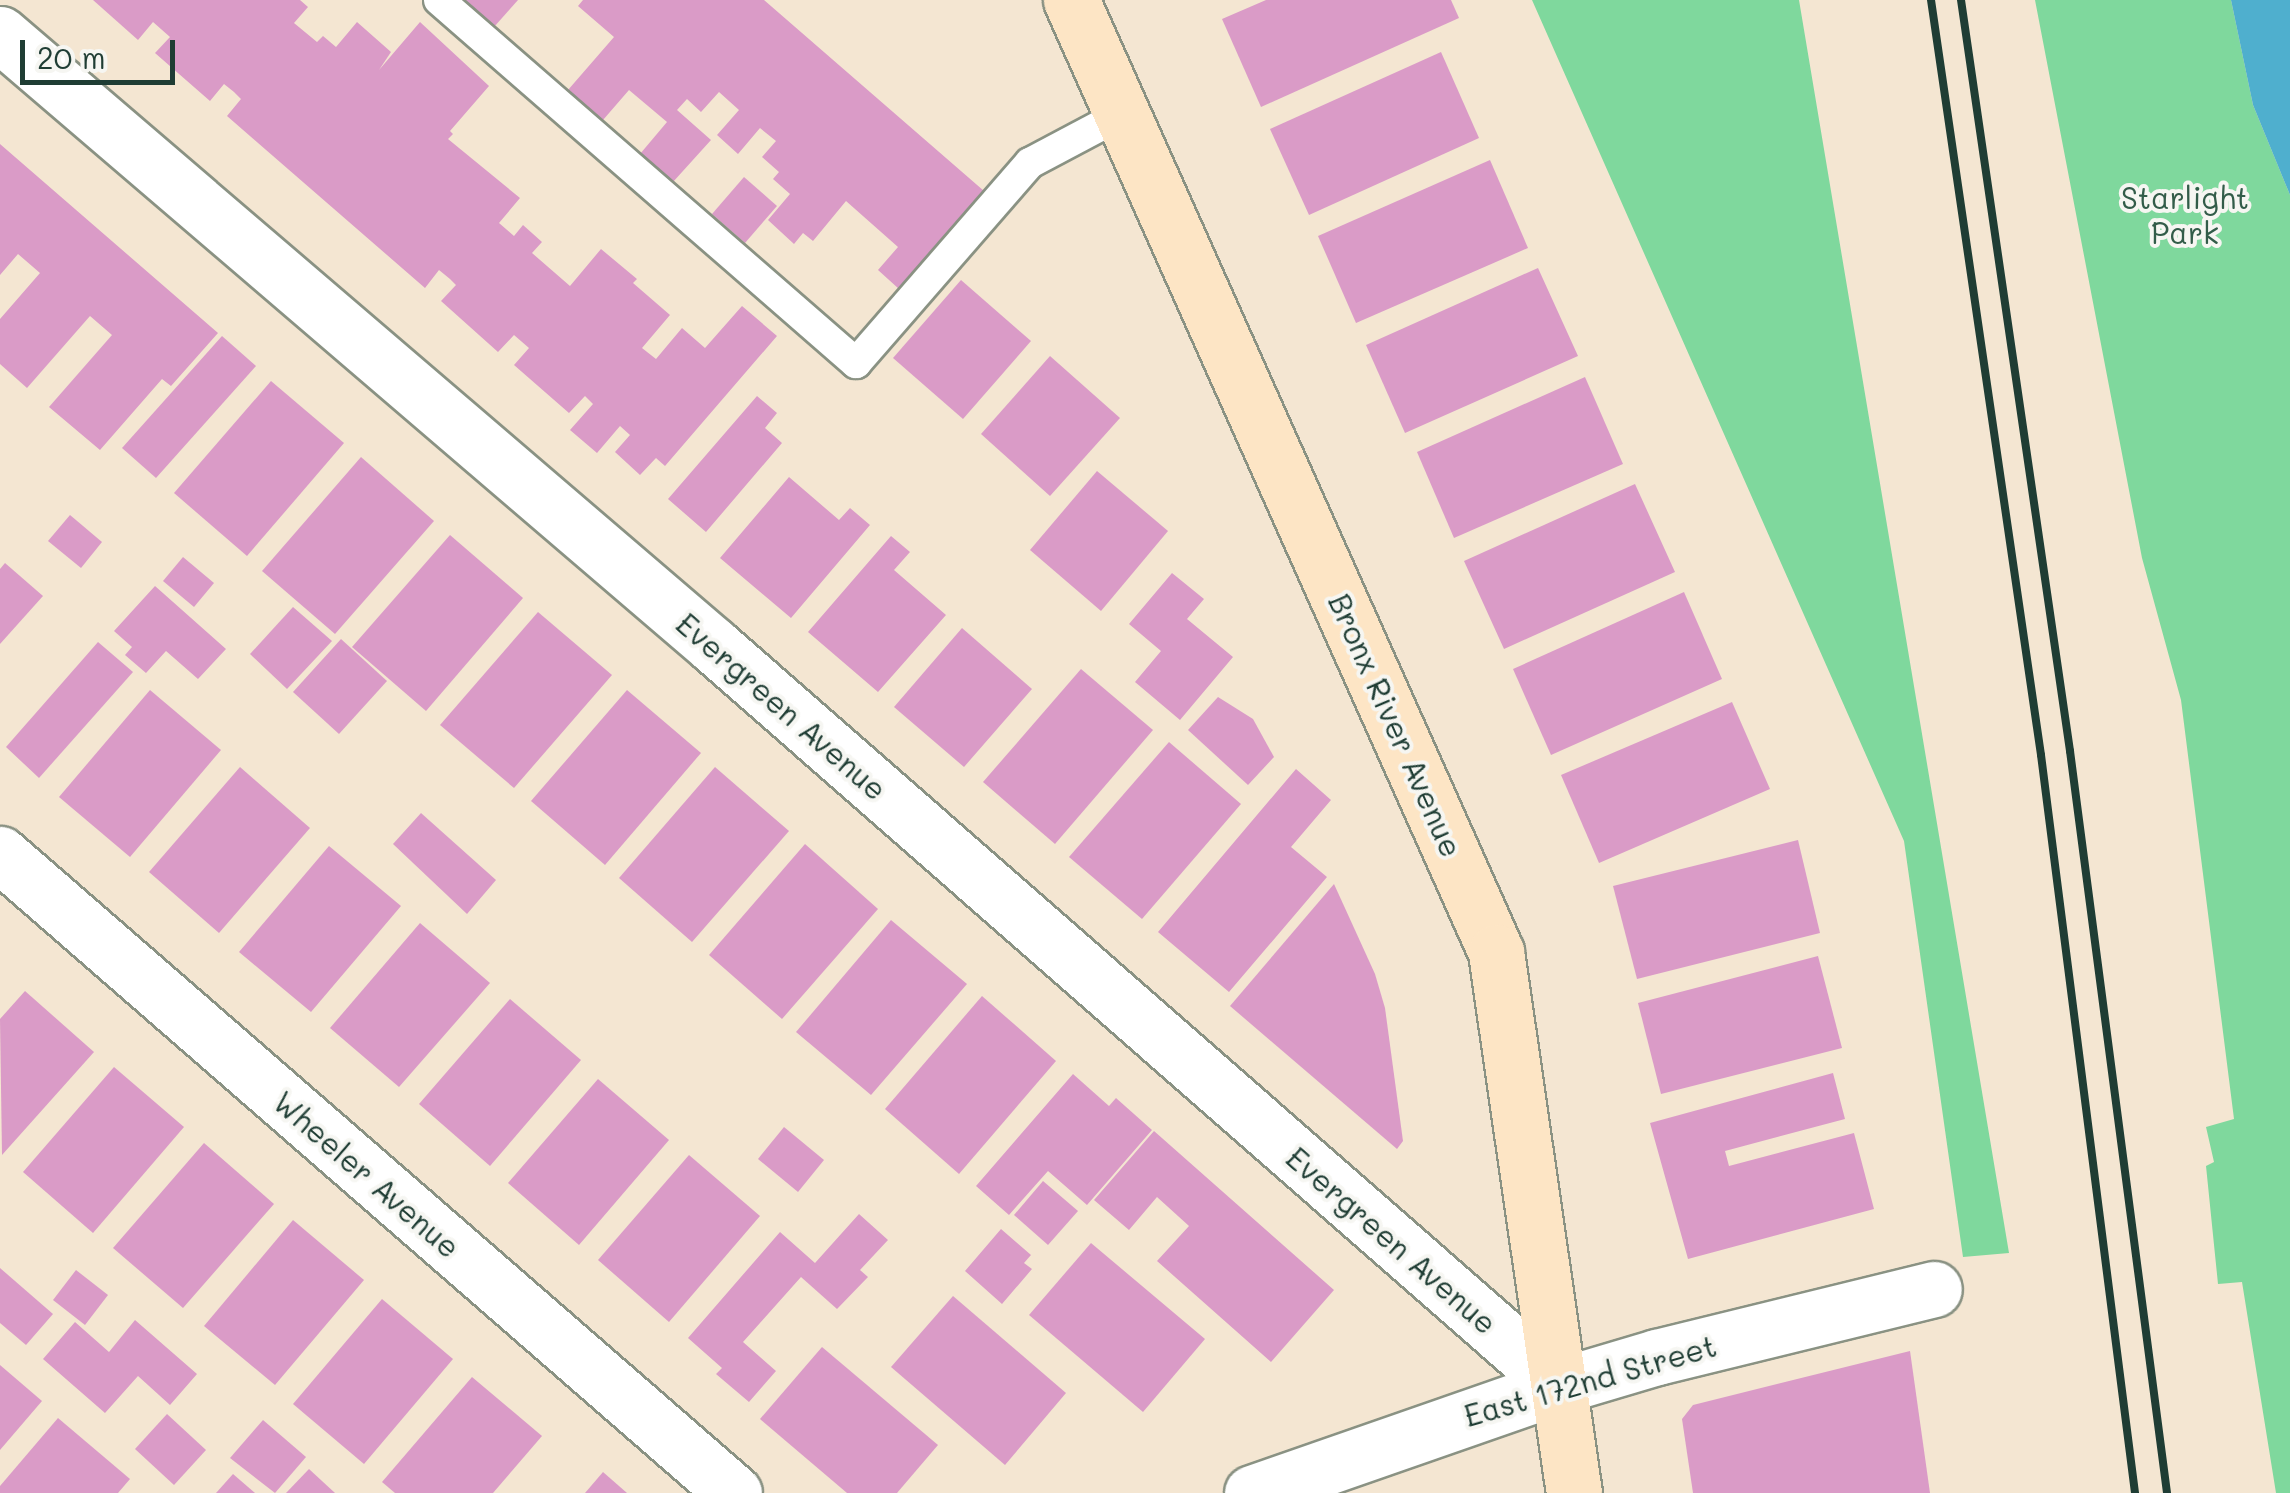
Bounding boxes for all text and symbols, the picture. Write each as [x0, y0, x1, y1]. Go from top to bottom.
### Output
scale bar [25, 20, 180, 82]
text: 20 m [37, 37, 106, 77]
park label: Starlight Park [2121, 179, 2249, 250]
street label: Bronx River Avenue [1322, 588, 1470, 862]
street label: Evergreen Avenue [670, 605, 894, 807]
street label: Wheeler Avenue [267, 1083, 467, 1265]
street label: Evergreen Avenue [1280, 1139, 1504, 1341]
street label: East 172nd Street [1460, 1327, 1720, 1433]

